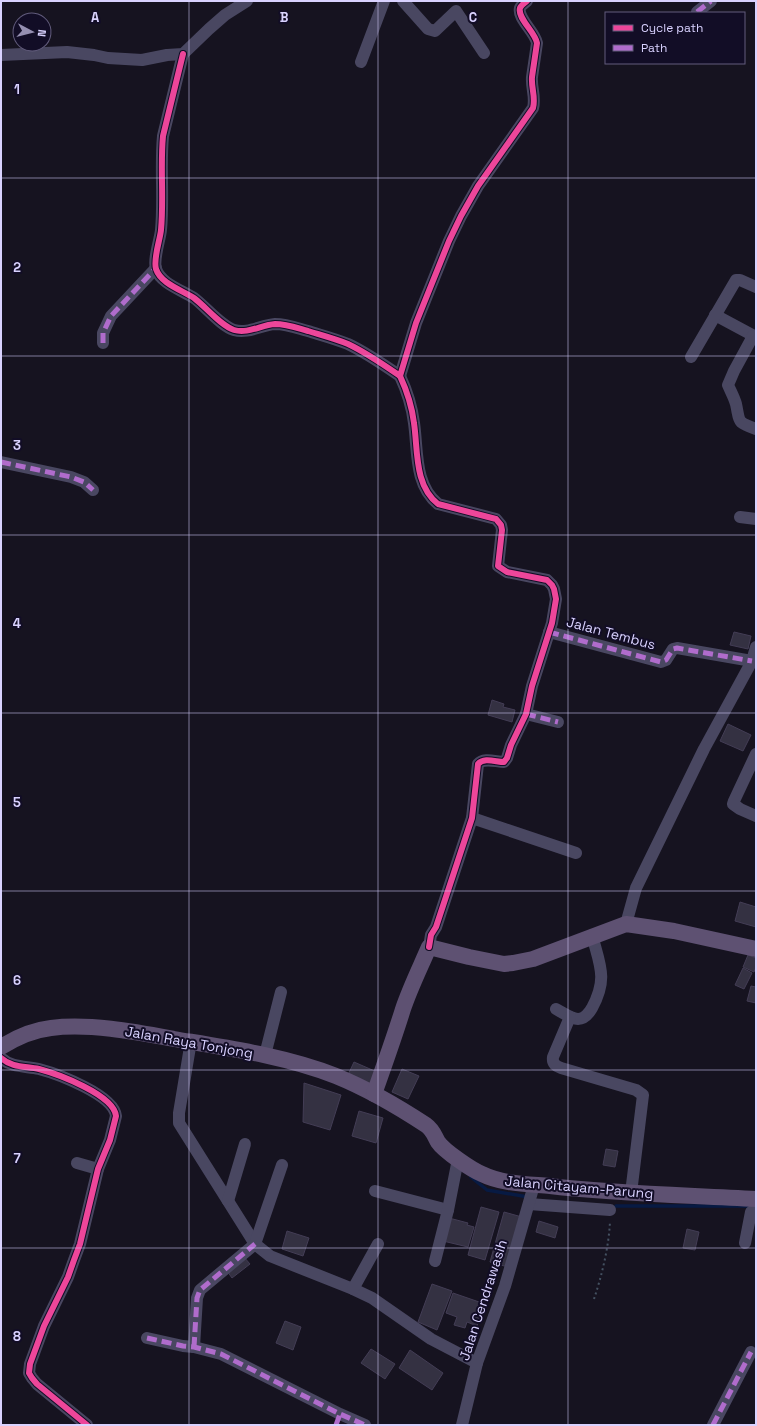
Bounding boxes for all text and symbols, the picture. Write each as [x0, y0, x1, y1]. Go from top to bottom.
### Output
text: A [91, 9, 100, 26]
text: B [280, 9, 289, 26]
text: C [469, 9, 477, 26]
north arrow [12, 12, 52, 52]
legend [605, 12, 745, 64]
text: Cycle path [641, 20, 703, 36]
text: N [35, 29, 49, 38]
text: Path [641, 40, 667, 56]
text: 1 [14, 81, 20, 98]
text: 2 [13, 259, 21, 276]
text: 3 [13, 437, 21, 454]
street label: Jalan Tembus [565, 612, 657, 654]
text: 4 [13, 615, 21, 632]
text: 5 [13, 794, 21, 811]
text: 6 [13, 972, 21, 989]
street label: Jalan Raya Tonjong [123, 1022, 255, 1062]
text: 7 [13, 1150, 21, 1167]
street label: Jalan Citayam-Parung [504, 1172, 654, 1202]
street label: Jalan Cendrawasih [455, 1237, 511, 1363]
text: 8 [13, 1328, 21, 1345]

